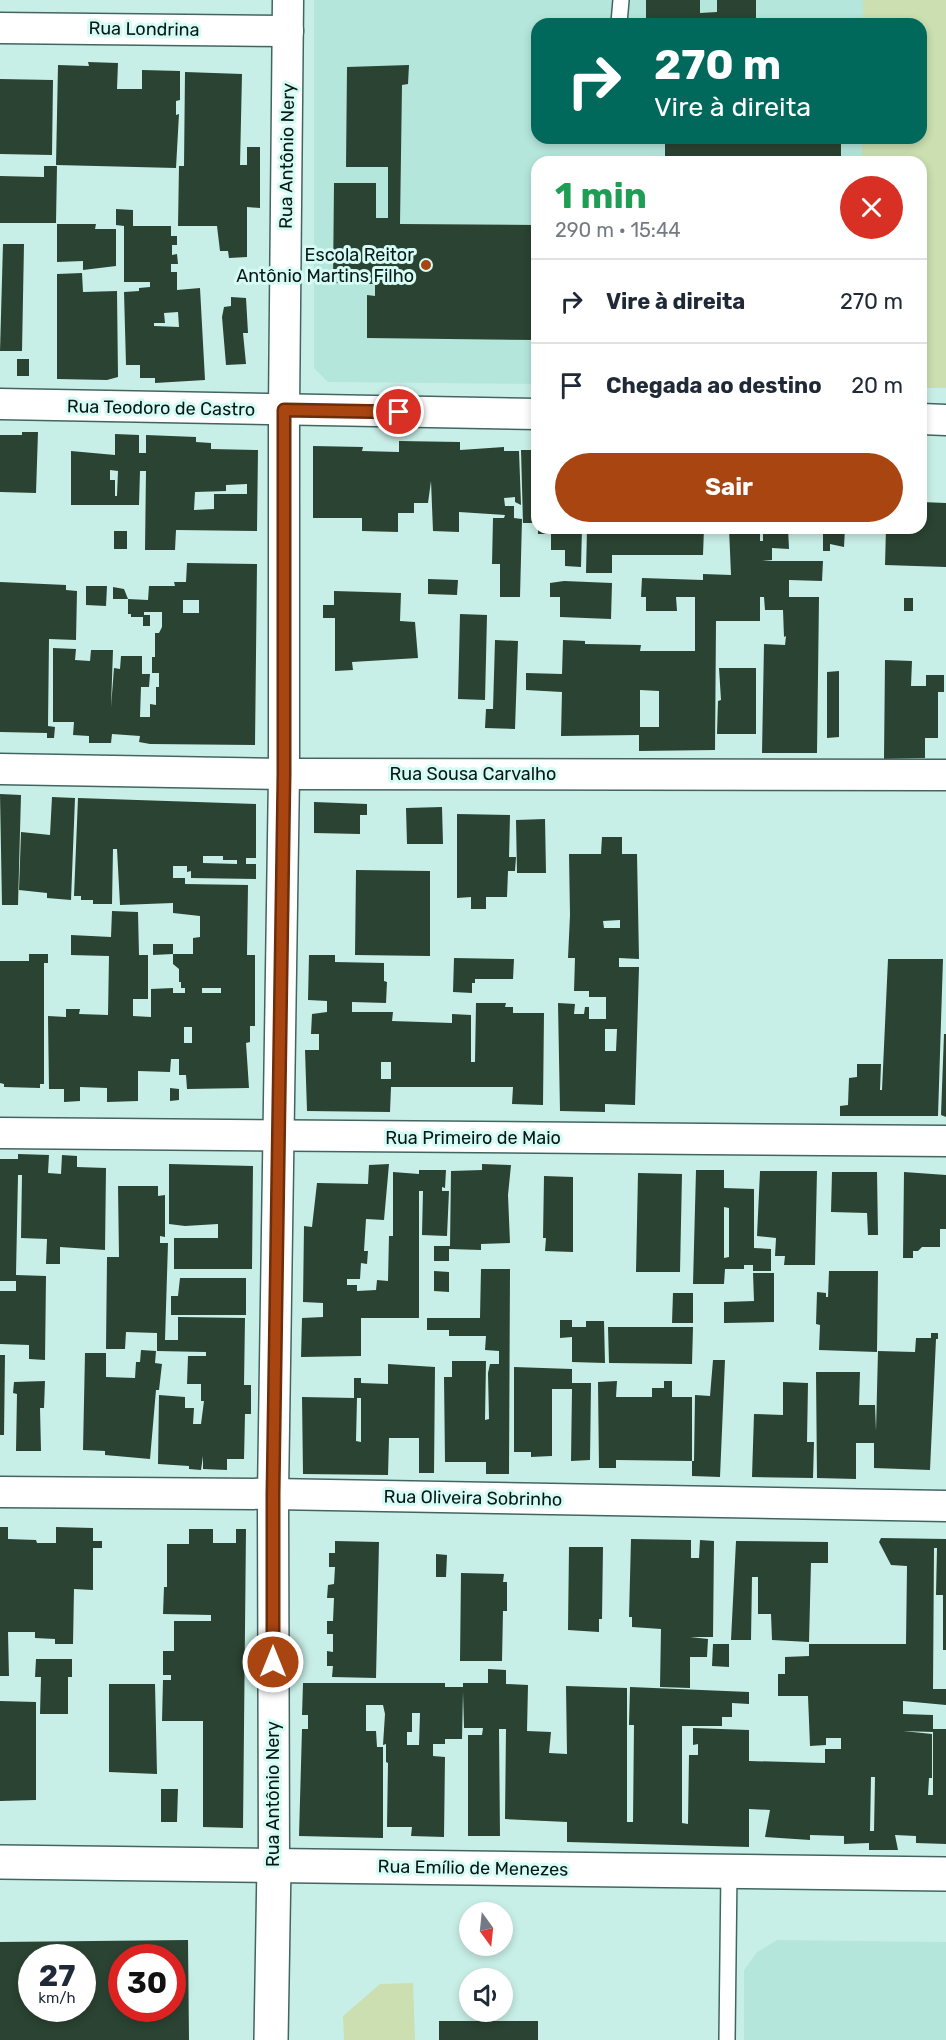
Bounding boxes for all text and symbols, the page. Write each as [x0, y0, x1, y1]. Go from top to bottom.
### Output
street label: Rua Londrina [88, 17, 200, 41]
text: 270 m [654, 40, 781, 90]
icon: right [555, 42, 633, 120]
street label: Rua Antônio Nery [275, 83, 299, 229]
text: Vire à direita [654, 91, 811, 123]
text: 1 min [555, 174, 647, 217]
button: close [840, 176, 903, 239]
text: 290 m · 15:44 [555, 218, 681, 242]
place label: Escola Reitor Antônio Martins Filho [236, 244, 414, 287]
marker: Escola Reitor Antônio Martins Filho [419, 258, 433, 272]
icon: right [555, 285, 588, 318]
text: Vire à direita [606, 288, 745, 315]
text: 270 m [840, 288, 903, 315]
icon: arrive [555, 369, 588, 402]
text: Chegada ao destino [606, 372, 822, 399]
text: 20 m [851, 372, 903, 399]
pin [373, 386, 424, 437]
street label: Rua Teodoro de Castro [67, 395, 255, 421]
icon: arrive [382, 395, 415, 428]
button: Sair [555, 453, 903, 522]
street label: Rua Sousa Carvalho [390, 763, 556, 785]
street label: Rua Primeiro de Maio [385, 1127, 561, 1149]
street label: Rua Oliveira Sobrinho [384, 1485, 562, 1511]
position arrow [241, 1630, 305, 1694]
street label: Rua Antônio Nery [262, 1721, 284, 1867]
street label: Rua Emílio de Menezes [378, 1855, 568, 1881]
north arrow [459, 1902, 513, 1956]
map controls [459, 1902, 513, 2022]
speed limit sign: 30 [108, 1944, 186, 2022]
text: 27 [39, 1958, 75, 1994]
button: sound [459, 1968, 513, 2022]
text: km/h [38, 1989, 76, 2007]

